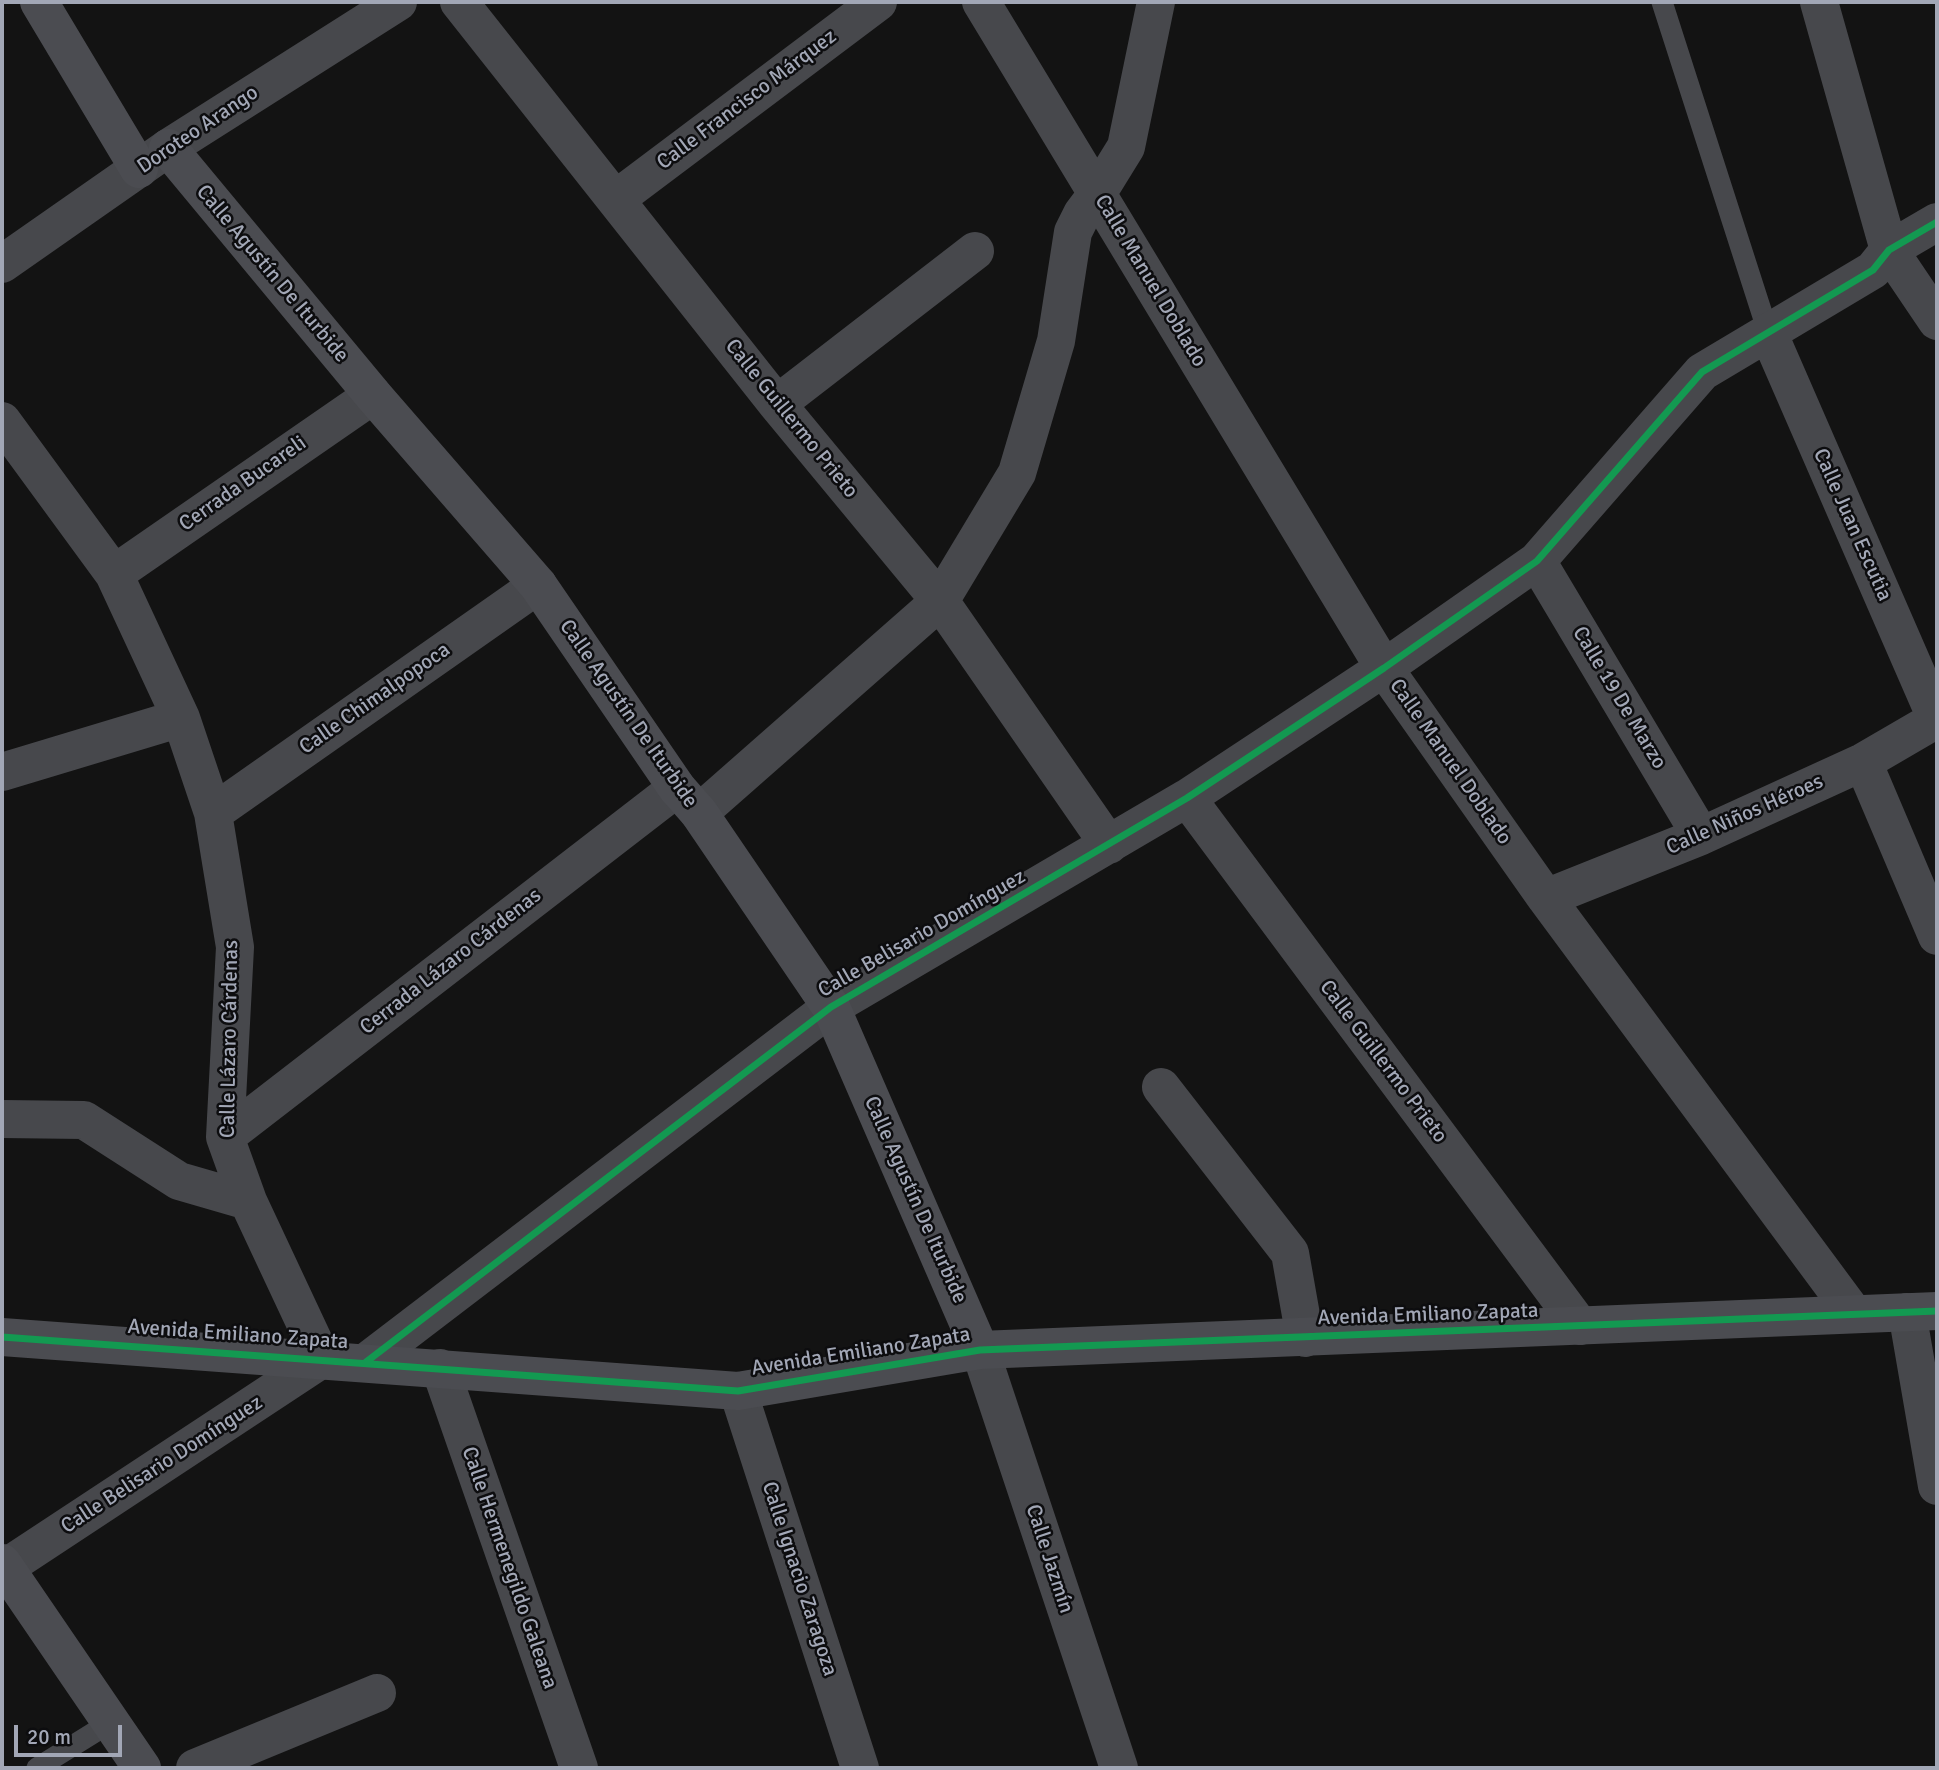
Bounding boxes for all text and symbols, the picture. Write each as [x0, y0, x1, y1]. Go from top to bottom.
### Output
street label: Calle Francisco Márquez [652, 24, 842, 176]
street label: Doroteo Arango [133, 80, 263, 180]
street label: Calle Agustín De Iturbide [190, 180, 354, 368]
street label: Calle Manuel Doblado [1089, 190, 1211, 372]
street label: Calle Guillermo Prieto [719, 334, 863, 504]
street label: Cerrada Bucareli [175, 431, 311, 537]
street label: Calle Juan Escutia [1807, 445, 1897, 605]
street label: Calle Agustín De Iturbide [553, 615, 703, 813]
street label: Calle 19 De Marzo [1567, 622, 1671, 774]
street label: Calle Chimalpopoca [295, 638, 455, 760]
street label: Calle Manuel Doblado [1383, 674, 1517, 850]
street label: Calle Niños Héroes [1663, 769, 1827, 861]
street label: Calle Belisario Domínguez [814, 864, 1030, 1004]
street label: Cerrada Lázaro Cárdenas [355, 883, 547, 1041]
street label: Calle Lázaro Cárdenas [216, 940, 244, 1138]
street label: Calle Guillermo Prieto [1314, 976, 1452, 1148]
street label: Calle Agustín De Iturbide [858, 1093, 972, 1307]
street label: Avenida Emiliano Zapata [1317, 1299, 1539, 1331]
street label: Avenida Emiliano Zapata [127, 1315, 349, 1355]
street label: Avenida Emiliano Zapata [750, 1322, 972, 1382]
street label: Calle Belisario Domínguez [57, 1390, 267, 1540]
street label: Calle Hermenegildo Galeana [456, 1444, 562, 1692]
street label: Calle Ignacio Zaragoza [756, 1479, 842, 1679]
street label: Calle Jazmín [1020, 1501, 1078, 1617]
scale bar [18, 1710, 126, 1754]
text: 20 m [27, 1724, 71, 1750]

